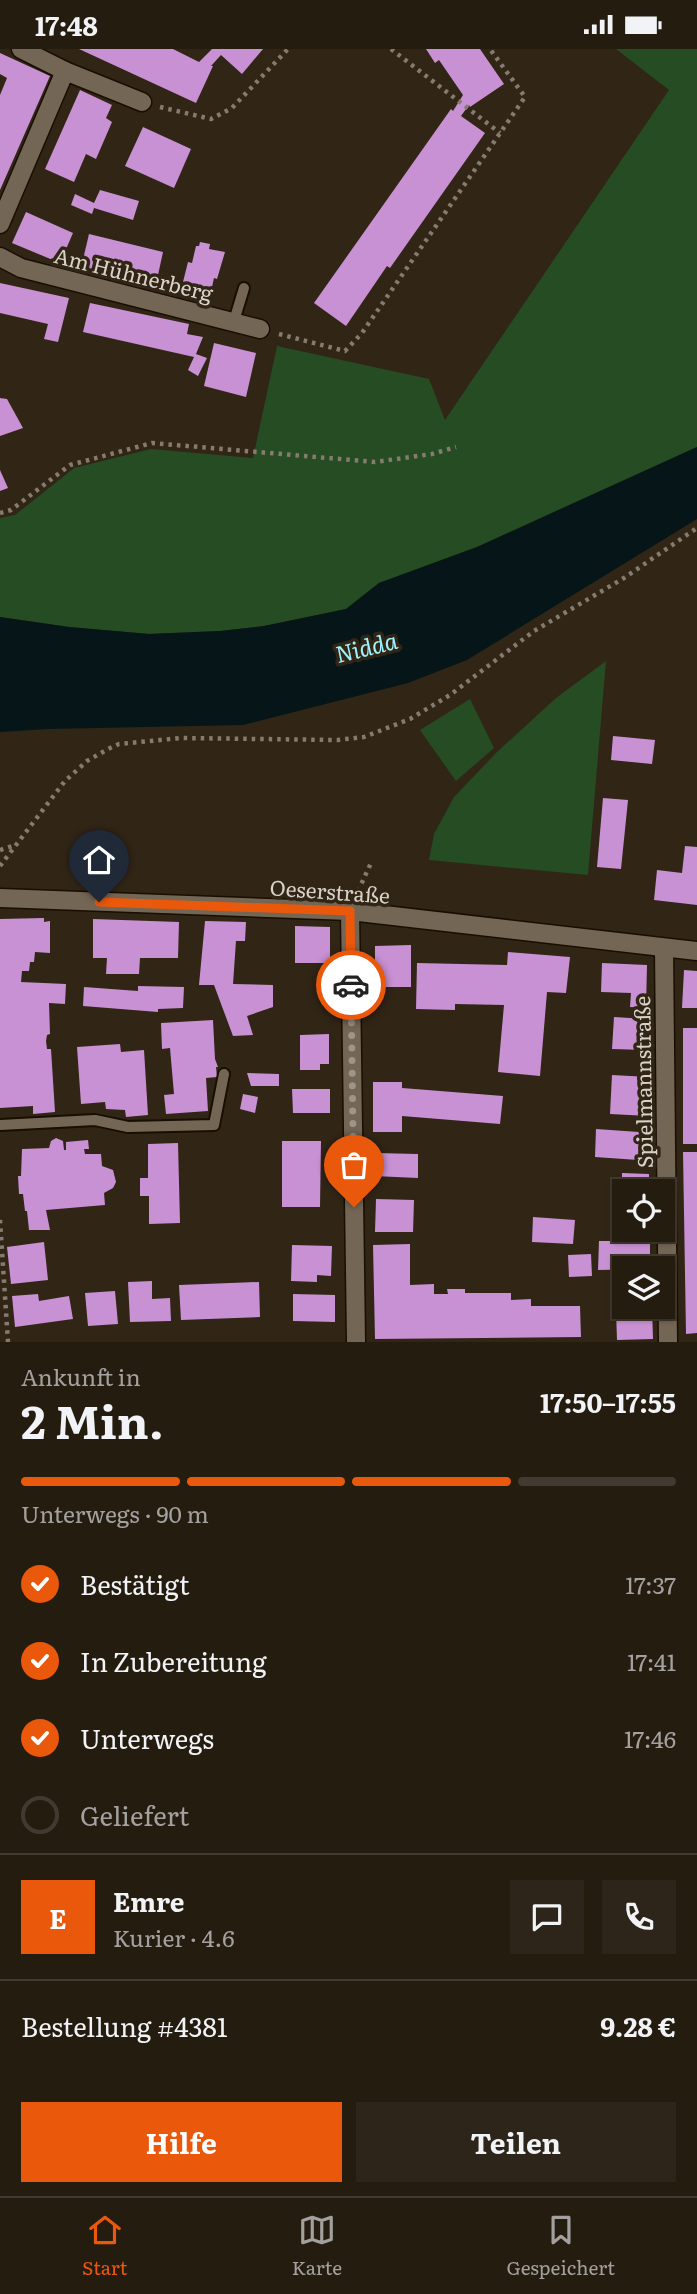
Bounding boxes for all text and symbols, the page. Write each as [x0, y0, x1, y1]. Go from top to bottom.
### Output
text: 17:48 [35, 5, 98, 44]
street label: Am Hühnerberg [51, 238, 217, 308]
water label: Nidda [331, 622, 401, 670]
pin [69, 830, 129, 902]
icon: home [80, 841, 118, 879]
street label: Oeserstraße [269, 870, 391, 910]
courier [316, 950, 386, 1020]
icon: car [332, 966, 370, 1004]
street label: Spielmannstraße [625, 995, 659, 1169]
pin [324, 1135, 384, 1207]
icon: bag [335, 1146, 373, 1184]
map controls [612, 1179, 675, 1319]
button: locate [612, 1179, 675, 1242]
button: layers [612, 1256, 675, 1319]
text: Ankunft in [21, 1359, 141, 1393]
text: 17:50–17:55 [540, 1382, 676, 1421]
text: 2 Min. [21, 1385, 164, 1453]
text: Unterwegs · 90 m [21, 1496, 209, 1530]
text: Bestätigt [80, 1564, 189, 1603]
icon: check [21, 1565, 59, 1603]
text: 17:37 [625, 1567, 676, 1601]
text: In Zubereitung [80, 1641, 267, 1680]
icon: check [21, 1642, 59, 1680]
text: 17:41 [627, 1644, 676, 1678]
text: Unterwegs [80, 1718, 214, 1757]
icon: check [21, 1719, 59, 1757]
text: 17:46 [624, 1721, 676, 1755]
text: Geliefert [80, 1795, 189, 1834]
button: chat [510, 1880, 584, 1954]
button: phone [602, 1880, 676, 1954]
text: Emre [113, 1881, 184, 1920]
text: E [49, 1898, 67, 1937]
text: Kurier · 4.6 [113, 1920, 235, 1954]
text: Bestellung #4381 [21, 2006, 228, 2045]
text: 9.28 € [600, 2006, 676, 2045]
button: Hilfe [21, 2102, 342, 2182]
button: Teilen [356, 2102, 676, 2182]
tab: Start [82, 2211, 127, 2281]
tab: Karte [292, 2211, 342, 2281]
tab: Gespeichert [506, 2211, 615, 2281]

